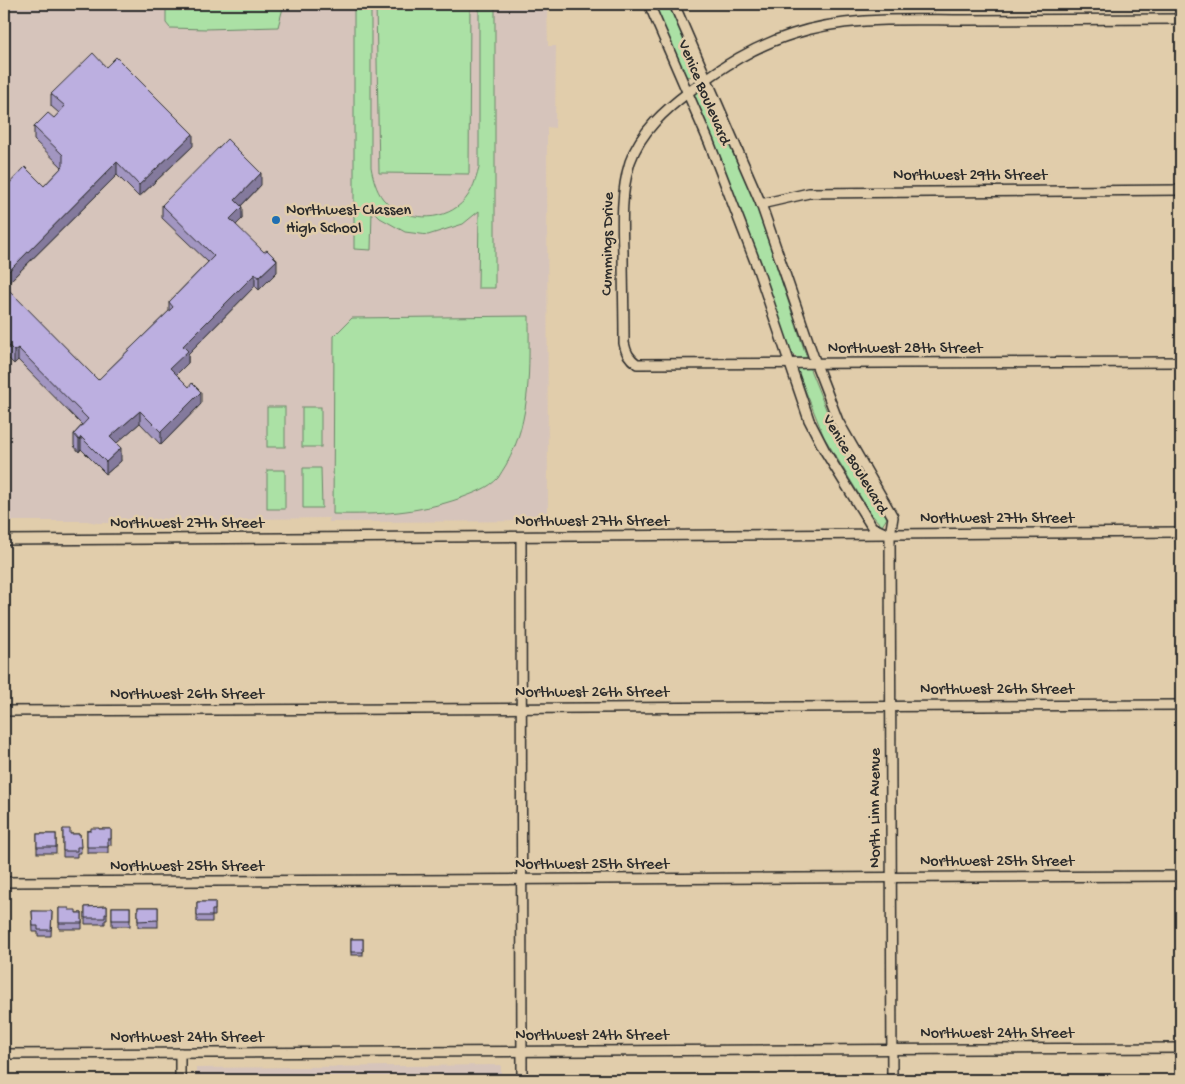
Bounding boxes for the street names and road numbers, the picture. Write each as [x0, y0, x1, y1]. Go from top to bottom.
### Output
street label: Venice Boulevard [672, 37, 734, 150]
street label: Northwest 29th Street [893, 167, 1048, 186]
street label: Cummings Drive [599, 191, 619, 296]
street label: Northwest 28th Street [828, 340, 984, 359]
street label: Venice Boulevard [816, 411, 892, 519]
street label: Northwest 27th Street [920, 510, 1076, 529]
street label: Northwest 27th Street [515, 513, 671, 532]
street label: Northwest 27th Street [110, 515, 266, 534]
street label: Northwest 26th Street [920, 681, 1075, 700]
street label: Northwest 26th Street [515, 684, 670, 703]
street label: Northwest 26th Street [110, 686, 265, 705]
street label: North Linn Avenue [867, 747, 886, 868]
street label: Northwest 25th Street [920, 853, 1076, 872]
street label: Northwest 25th Street [515, 856, 671, 875]
street label: Northwest 25th Street [110, 858, 266, 877]
street label: Northwest 24th Street [920, 1025, 1075, 1044]
street label: Northwest 24th Street [515, 1027, 670, 1046]
street label: Northwest 24th Street [110, 1029, 265, 1048]

